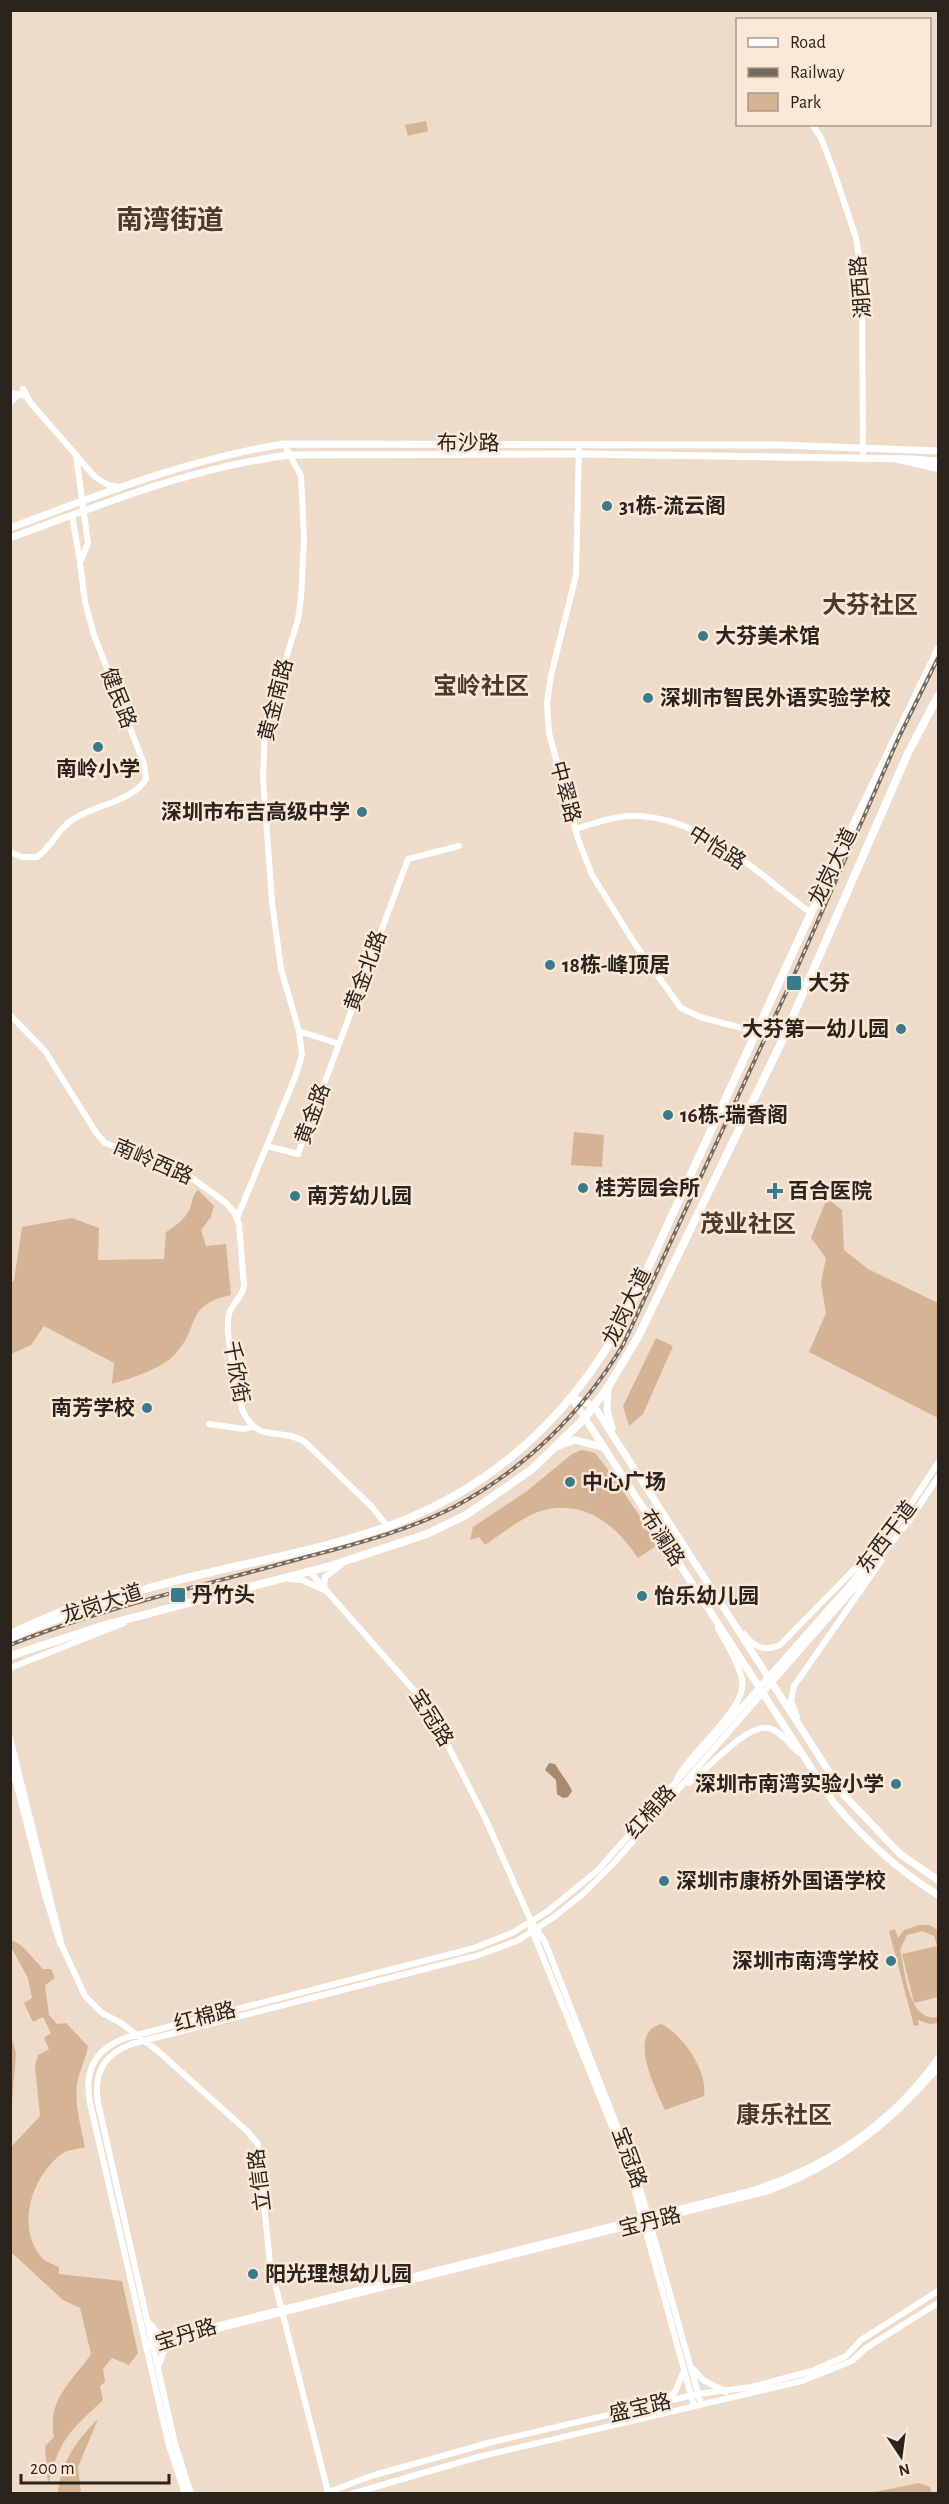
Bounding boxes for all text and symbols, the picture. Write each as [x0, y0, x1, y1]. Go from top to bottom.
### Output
legend [736, 18, 931, 126]
text: Road [790, 34, 826, 52]
text: Railway [790, 64, 845, 82]
text: Park [790, 94, 822, 112]
district label: 南湾街道 [116, 205, 224, 234]
street label: 湖西路 [847, 255, 874, 319]
street label: 布沙路 [437, 432, 500, 454]
place label: 31栋-流云阁 [619, 494, 726, 517]
marker: 31栋-流云阁 [600, 499, 614, 513]
district label: 大芬社区 [822, 592, 918, 618]
place label: 大芬美术馆 [715, 625, 820, 647]
marker: 大芬美术馆 [696, 629, 710, 643]
street label: 黄金南路 [255, 656, 296, 743]
street label: 健民路 [97, 664, 140, 731]
district label: 宝岭社区 [433, 673, 529, 699]
place label: 深圳市智民外语实验学校 [660, 686, 891, 709]
marker: 深圳市智民外语实验学校 [641, 691, 655, 705]
marker: 南岭小学 [91, 740, 105, 754]
place label: 南岭小学 [56, 758, 140, 780]
street label: 中翠路 [547, 759, 584, 825]
place label: 深圳市布吉高级中学 [161, 801, 350, 823]
marker: 深圳市布吉高级中学 [355, 805, 369, 819]
street label: 中怡路 [685, 822, 750, 874]
street label: 龙岗大道 [804, 824, 861, 909]
street label: 黄金北路 [341, 928, 390, 1014]
place label: 18栋-峰顶居 [562, 953, 670, 976]
marker: 18栋-峰顶居 [543, 958, 557, 972]
place label: 大芬 [808, 972, 850, 994]
marker: 大芬 [785, 974, 803, 992]
place label: 大芬第一幼儿园 [742, 1018, 889, 1040]
marker: 大芬第一幼儿园 [894, 1022, 908, 1036]
street label: 黄金路 [291, 1080, 334, 1147]
place label: 16栋-瑞香阁 [680, 1103, 788, 1126]
marker: 16栋-瑞香阁 [661, 1108, 675, 1122]
street label: 南岭西路 [110, 1135, 196, 1188]
place label: 桂芳园会所 [595, 1177, 700, 1199]
place label: 百合医院 [788, 1180, 872, 1202]
marker: 桂芳园会所 [576, 1181, 590, 1195]
marker: 百合医院 [766, 1182, 784, 1200]
place label: 南芳幼儿园 [307, 1185, 412, 1207]
marker: 南芳幼儿园 [288, 1189, 302, 1203]
district label: 茂业社区 [700, 1211, 796, 1237]
street label: 龙岗大道 [598, 1264, 655, 1349]
street label: 千欣街 [220, 1339, 253, 1405]
place label: 南芳学校 [51, 1396, 135, 1419]
marker: 南芳学校 [140, 1401, 154, 1415]
place label: 中心广场 [582, 1470, 666, 1493]
marker: 中心广场 [563, 1475, 577, 1489]
street label: 东西干道 [853, 1497, 921, 1577]
street label: 布澜路 [636, 1505, 689, 1570]
street label: 龙岗大道 [59, 1580, 145, 1627]
place label: 丹竹头 [192, 1584, 255, 1606]
place label: 怡乐幼儿园 [654, 1585, 759, 1607]
marker: 丹竹头 [169, 1586, 187, 1604]
marker: 怡乐幼儿园 [635, 1589, 649, 1603]
street label: 宝冠路 [405, 1685, 457, 1750]
place label: 深圳市南湾实验小学 [695, 1772, 884, 1795]
marker: 深圳市南湾实验小学 [889, 1777, 903, 1791]
street label: 红棉路 [621, 1781, 680, 1842]
place label: 深圳市康桥外国语学校 [676, 1869, 886, 1892]
marker: 深圳市康桥外国语学校 [657, 1874, 671, 1888]
place label: 深圳市南湾学校 [732, 1949, 879, 1972]
marker: 深圳市南湾学校 [884, 1954, 898, 1968]
street label: 红棉路 [172, 1998, 238, 2035]
district label: 康乐社区 [736, 2102, 832, 2128]
street label: 宝冠路 [608, 2124, 651, 2191]
street label: 立信路 [245, 2147, 274, 2213]
street label: 宝丹路 [617, 2203, 683, 2240]
place label: 阳光理想幼儿园 [265, 2263, 412, 2285]
marker: 阳光理想幼儿园 [246, 2267, 260, 2281]
street label: 宝丹路 [153, 2315, 219, 2354]
street label: 盛宝路 [607, 2390, 673, 2425]
north arrow [871, 2426, 931, 2486]
scale bar [21, 2447, 170, 2485]
text: 200 m [30, 2460, 75, 2478]
text: N [897, 2461, 911, 2479]

